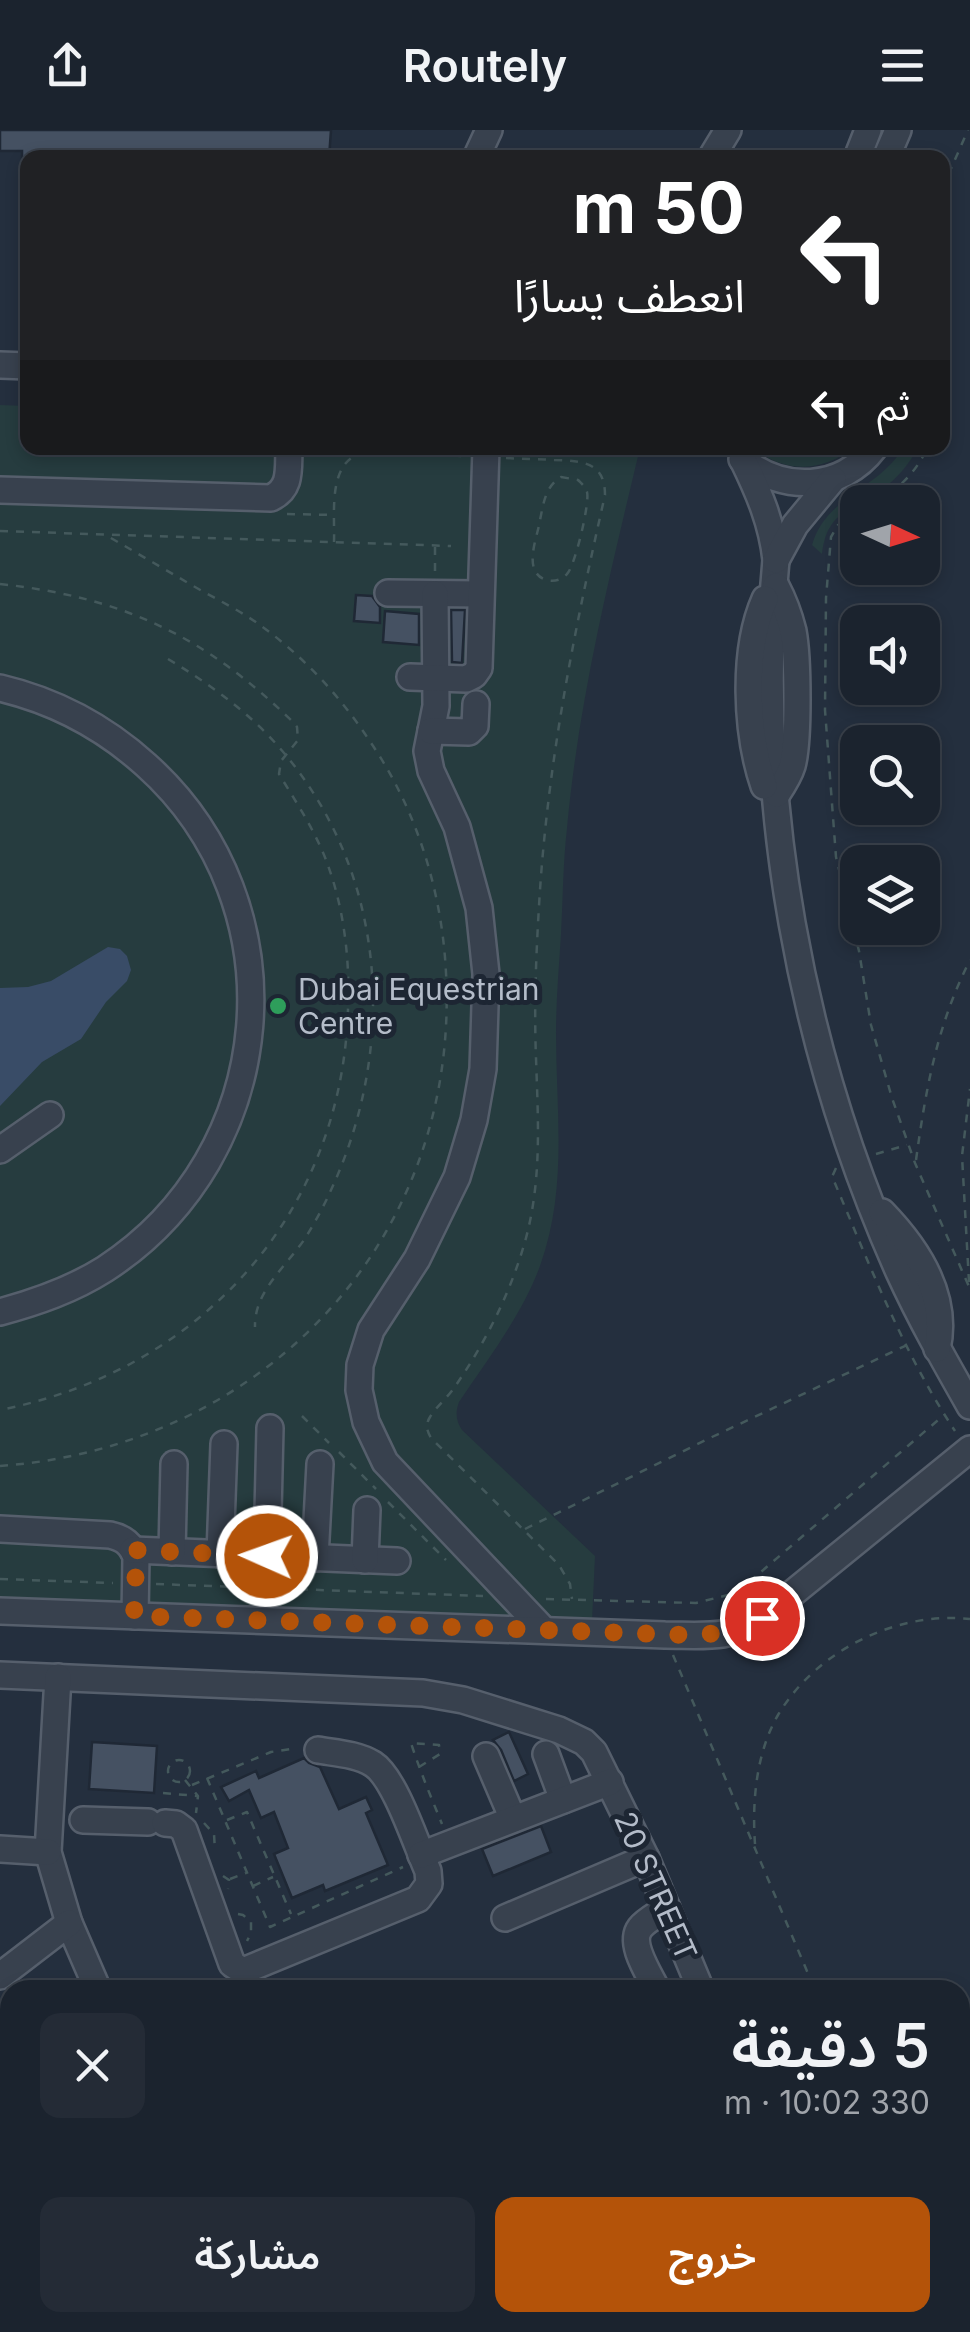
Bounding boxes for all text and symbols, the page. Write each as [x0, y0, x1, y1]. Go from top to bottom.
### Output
icon: share [40, 38, 95, 93]
text: Routely [403, 38, 567, 93]
icon: menu [875, 38, 930, 93]
text: 50 m [573, 165, 745, 250]
icon: left [780, 190, 910, 320]
text: انعطف يسارًا [514, 268, 745, 323]
icon: left [802, 380, 857, 435]
text: ثم [877, 383, 910, 429]
north arrow [840, 485, 940, 585]
map controls [840, 485, 940, 945]
button: sound [840, 605, 940, 705]
button: search [840, 725, 940, 825]
button: layers [840, 845, 940, 945]
place label: Dubai Equestrian Centre [298, 971, 539, 1041]
marker: Dubai Equestrian Centre [267, 995, 289, 1017]
position arrow [215, 1504, 319, 1608]
pin [720, 1576, 805, 1661]
icon: arrive [735, 1591, 790, 1646]
street label: 20 STREET [607, 1806, 705, 1966]
text: 5 دقيقة [732, 2009, 930, 2081]
button: close [40, 2013, 145, 2118]
text: 330 m · 10:02 [724, 2083, 930, 2122]
button: مشاركة [40, 2197, 475, 2312]
button: خروج [495, 2197, 930, 2312]

